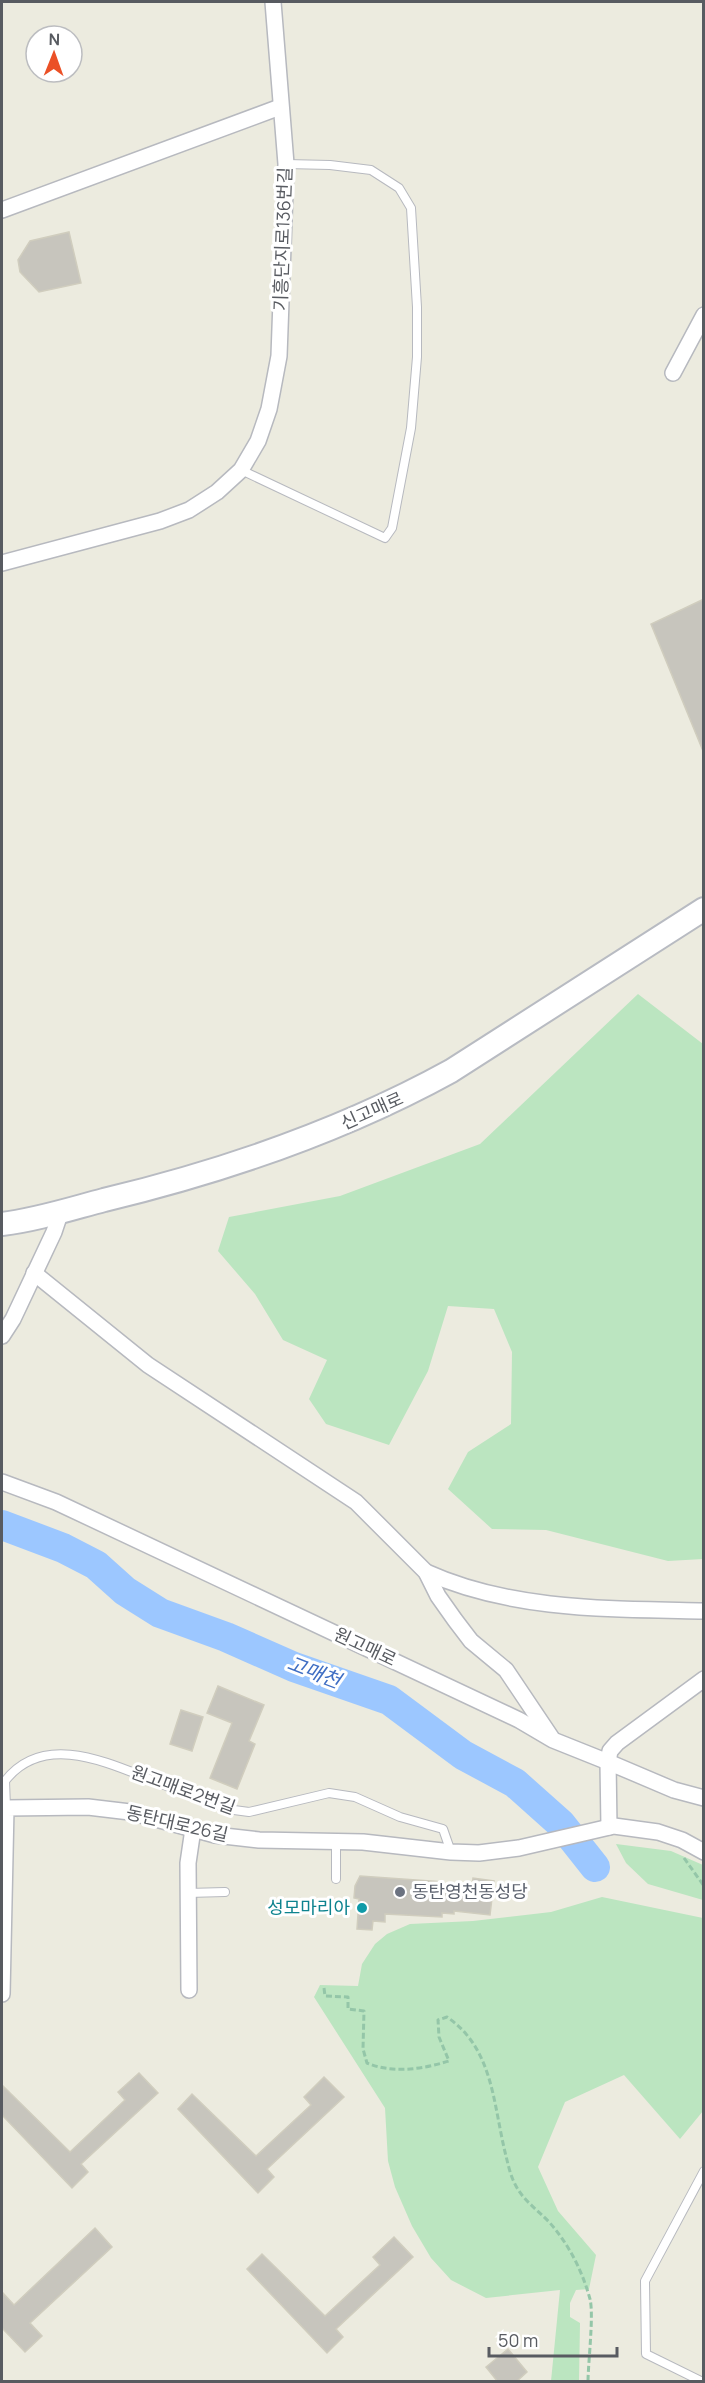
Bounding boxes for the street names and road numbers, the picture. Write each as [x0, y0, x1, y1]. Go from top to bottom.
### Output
street label: 기흥단지로136번길 [267, 167, 297, 311]
street label: 신고매로 [336, 1086, 407, 1135]
street label: 원고매로 [330, 1621, 401, 1671]
street label: 원고매로2번길 [128, 1759, 239, 1819]
street label: 동탄대로26길 [124, 1800, 231, 1846]

